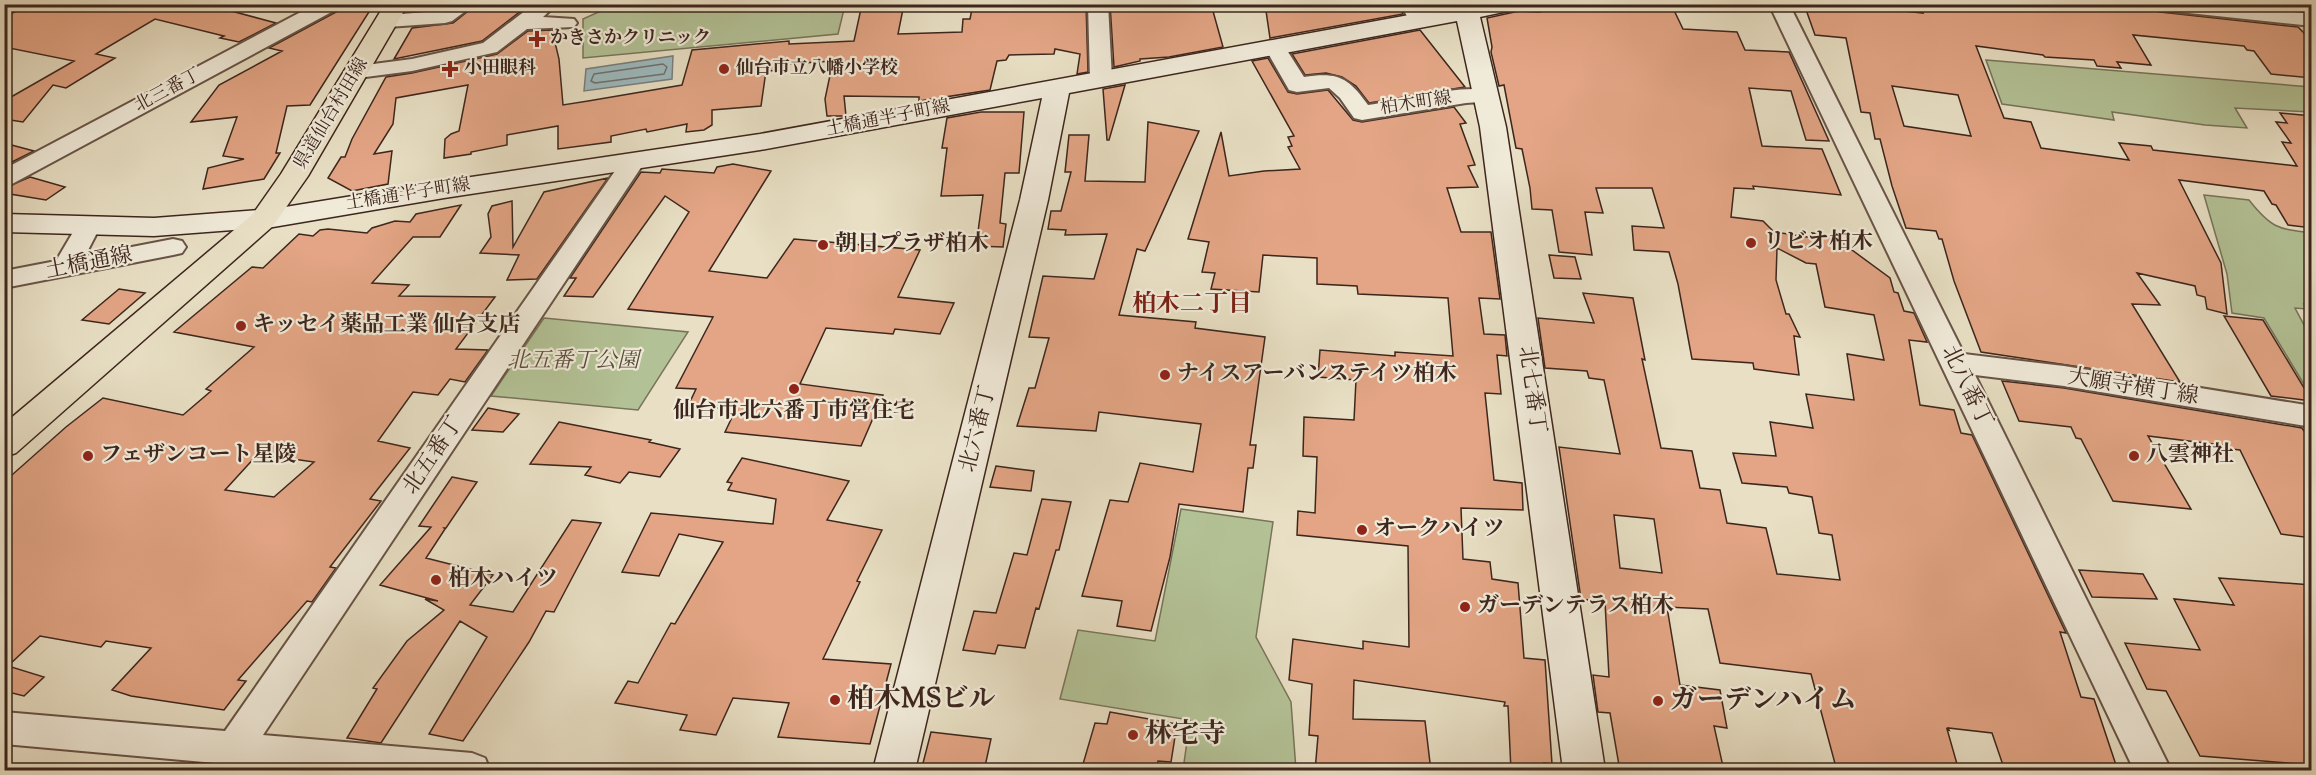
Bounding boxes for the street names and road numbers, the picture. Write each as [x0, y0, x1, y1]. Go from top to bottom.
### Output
street label: 県道仙台村田線 [288, 53, 376, 175]
street label: 北三番丁 [130, 63, 206, 119]
street label: 柏木町線 [1378, 86, 1454, 122]
street label: 土橋通半子町線 [824, 94, 952, 144]
street label: 土橋通半子町線 [344, 172, 472, 218]
street label: 土橋通線 [43, 240, 135, 288]
street label: 北八番丁 [1932, 340, 2000, 434]
street label: 北七番丁 [1509, 344, 1553, 436]
street label: 大願寺横丁線 [2065, 362, 2201, 414]
street label: 北六番丁 [953, 382, 1005, 476]
street label: 北五番丁 [396, 411, 472, 501]

